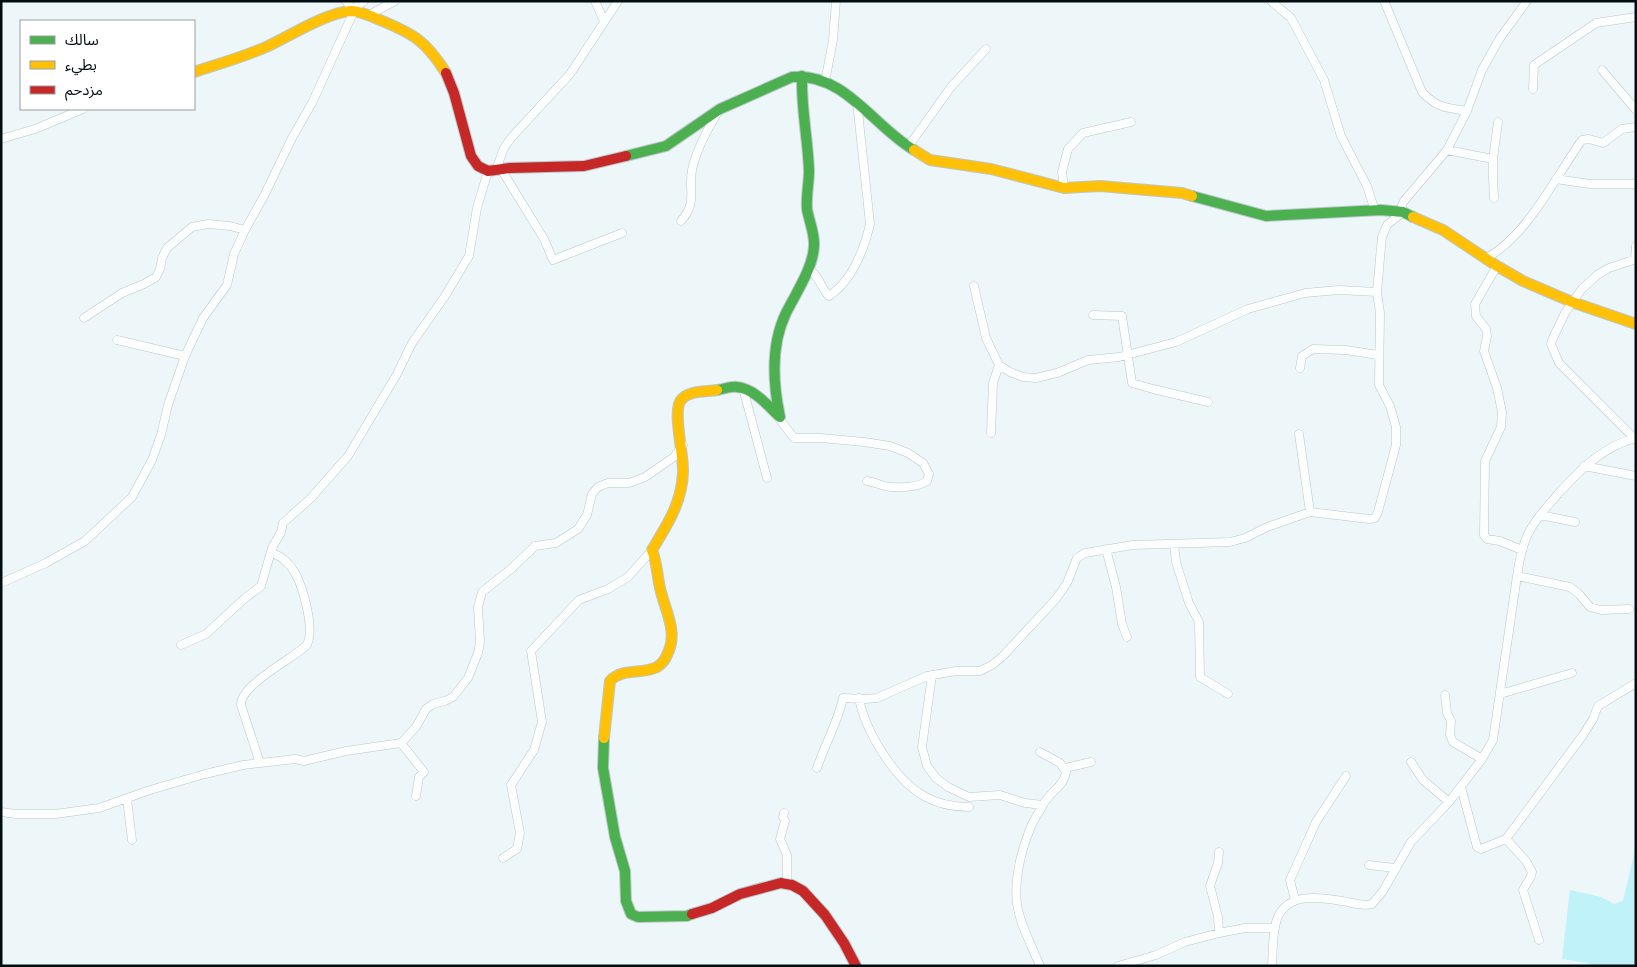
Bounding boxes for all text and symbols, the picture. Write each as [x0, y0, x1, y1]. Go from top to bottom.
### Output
legend [20, 20, 195, 110]
text: سالك [65, 31, 99, 50]
text: بطيء [65, 56, 97, 76]
text: مزدحم [65, 81, 103, 101]

